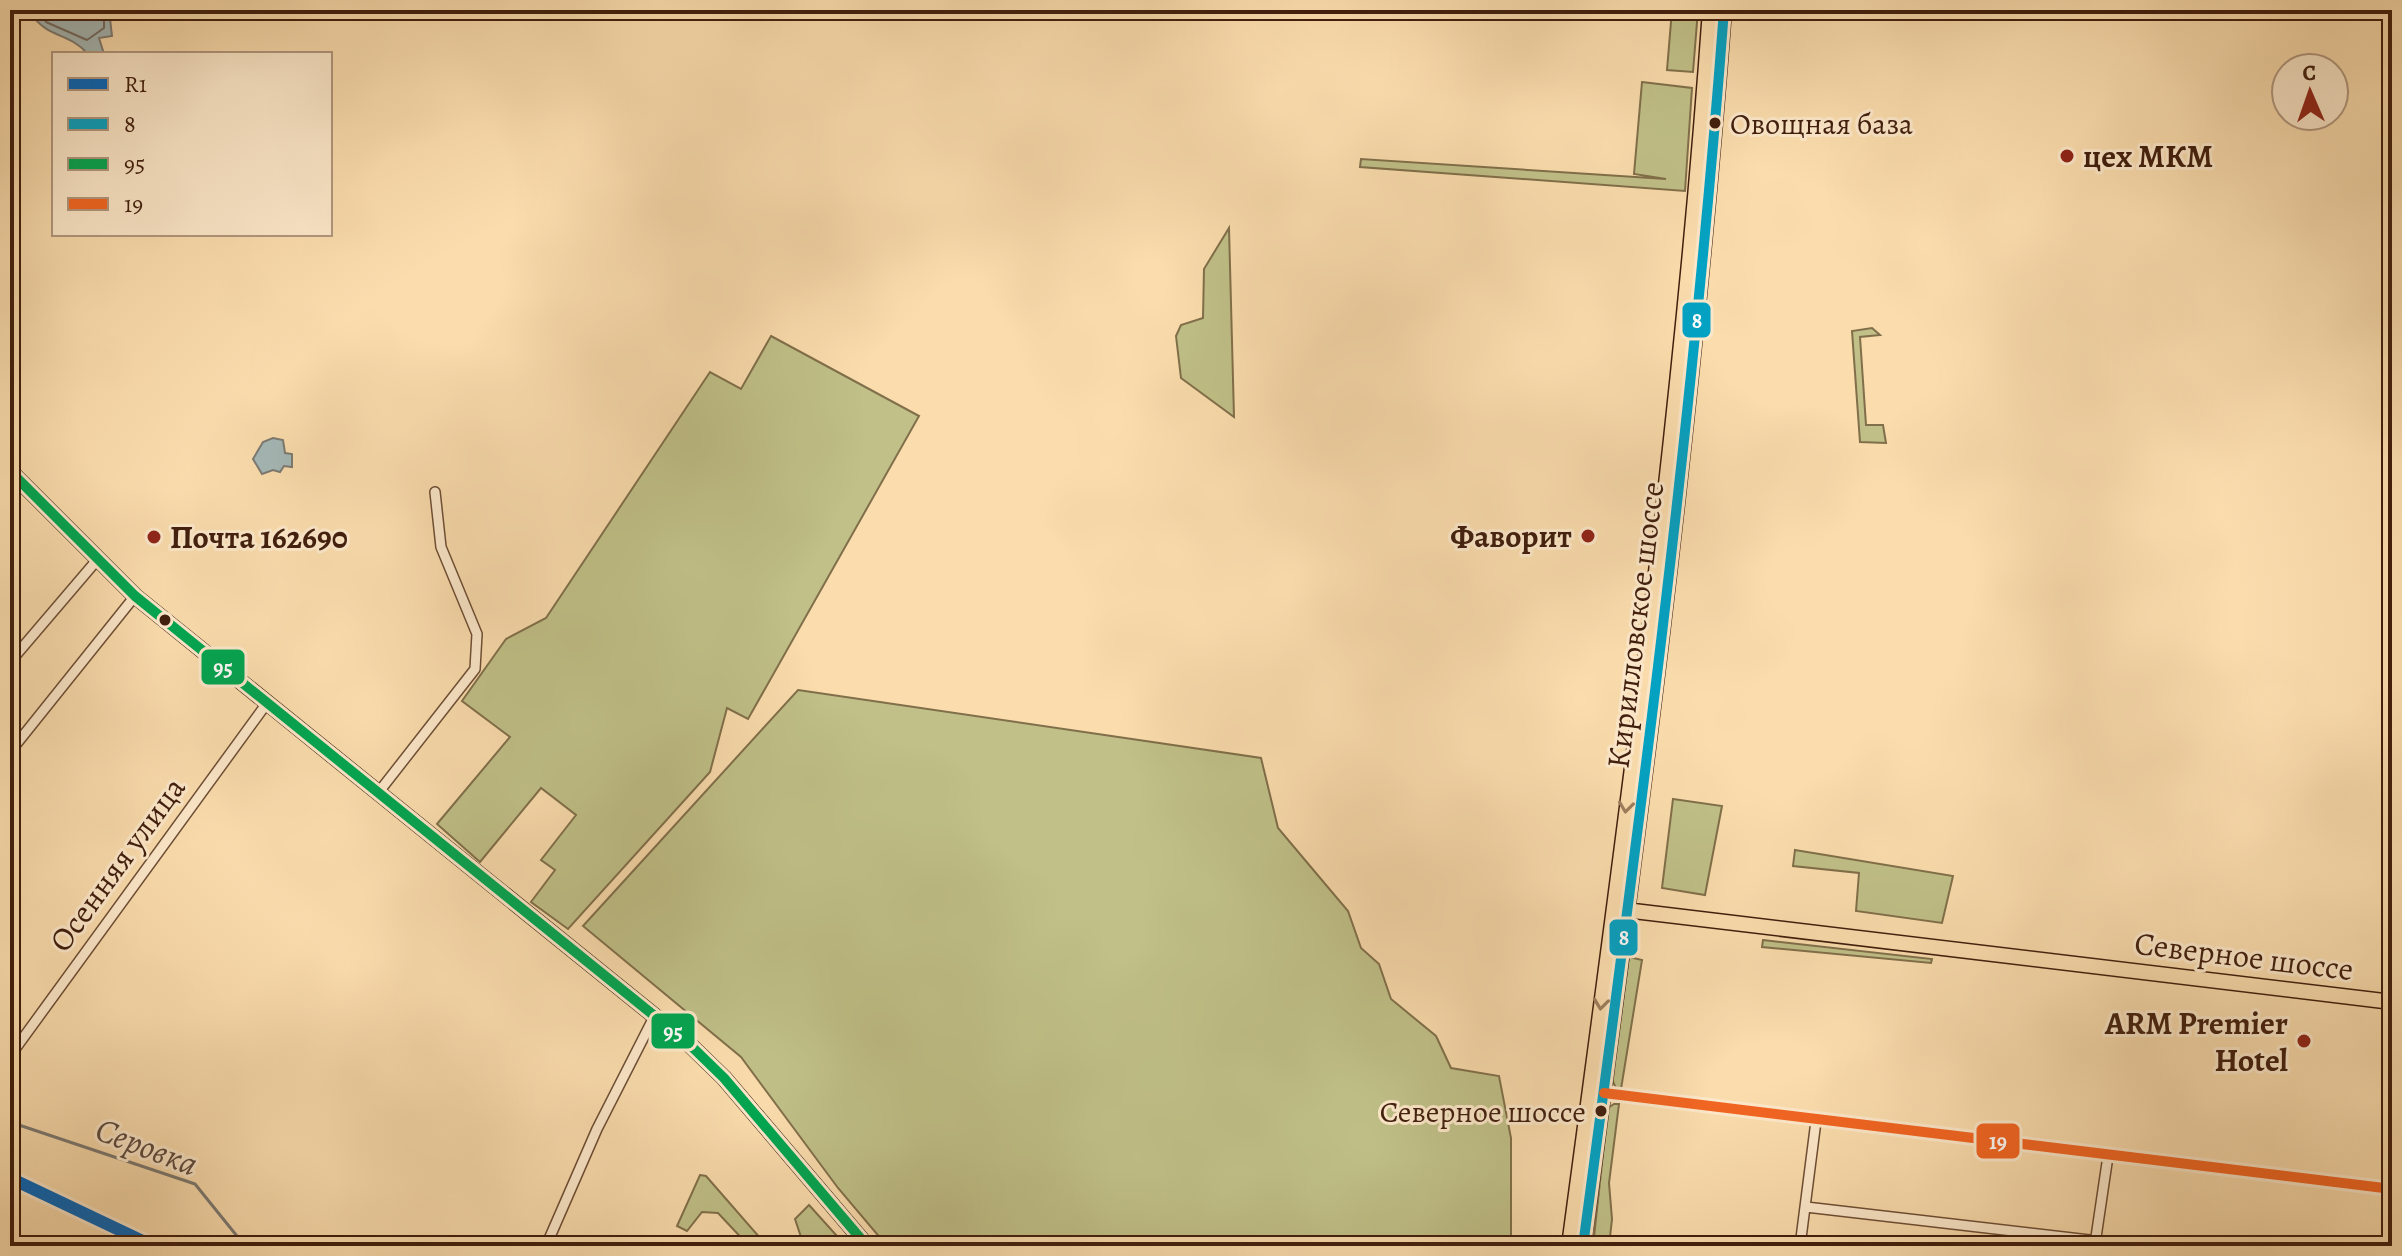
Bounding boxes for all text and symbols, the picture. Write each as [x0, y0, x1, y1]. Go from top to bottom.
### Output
legend [52, 52, 332, 236]
north arrow [2270, 52, 2350, 132]
text: С [2302, 58, 2317, 88]
text: R1 [124, 68, 147, 100]
place label: Овощная база [1730, 104, 1913, 144]
text: 8 [124, 108, 136, 140]
marker: Овощная база [1707, 115, 1723, 131]
place label: цех МКМ [2083, 134, 2213, 178]
marker: цех МКМ [2058, 147, 2076, 165]
text: 95 [124, 148, 145, 180]
text: 19 [124, 188, 143, 220]
line badge: 8 [1681, 301, 1712, 339]
text: 8 [1692, 306, 1702, 336]
street label: Кирилловское шоссе [1596, 479, 1674, 771]
place label: Фаворит [1450, 514, 1572, 558]
place label: Почта 162690 [170, 515, 348, 559]
marker: Фаворит [1579, 527, 1597, 545]
marker: Почта 162690 [145, 528, 163, 546]
unlabelled marker [157, 612, 173, 628]
line badge: 95 [200, 648, 246, 686]
text: 95 [213, 653, 233, 683]
street label: Осенняя улица [39, 767, 196, 960]
one-way arrow [1618, 801, 1635, 814]
line badge: 8 [1608, 918, 1639, 957]
street label: Северное шоссе [2132, 921, 2356, 991]
text: 8 [1619, 923, 1629, 953]
one-way arrow [1593, 997, 1610, 1011]
place label: ARM Premier Hotel [2104, 1001, 2289, 1082]
line badge: 95 [650, 1012, 696, 1050]
text: 95 [663, 1017, 683, 1047]
marker: ARM Premier Hotel [2295, 1032, 2313, 1050]
place label: Северное шоссе [1380, 1092, 1586, 1132]
marker: Северное шоссе [1593, 1103, 1609, 1119]
water label: Серовка [89, 1106, 205, 1187]
line badge: 19 [1975, 1122, 2021, 1160]
text: 19 [1989, 1127, 2007, 1157]

